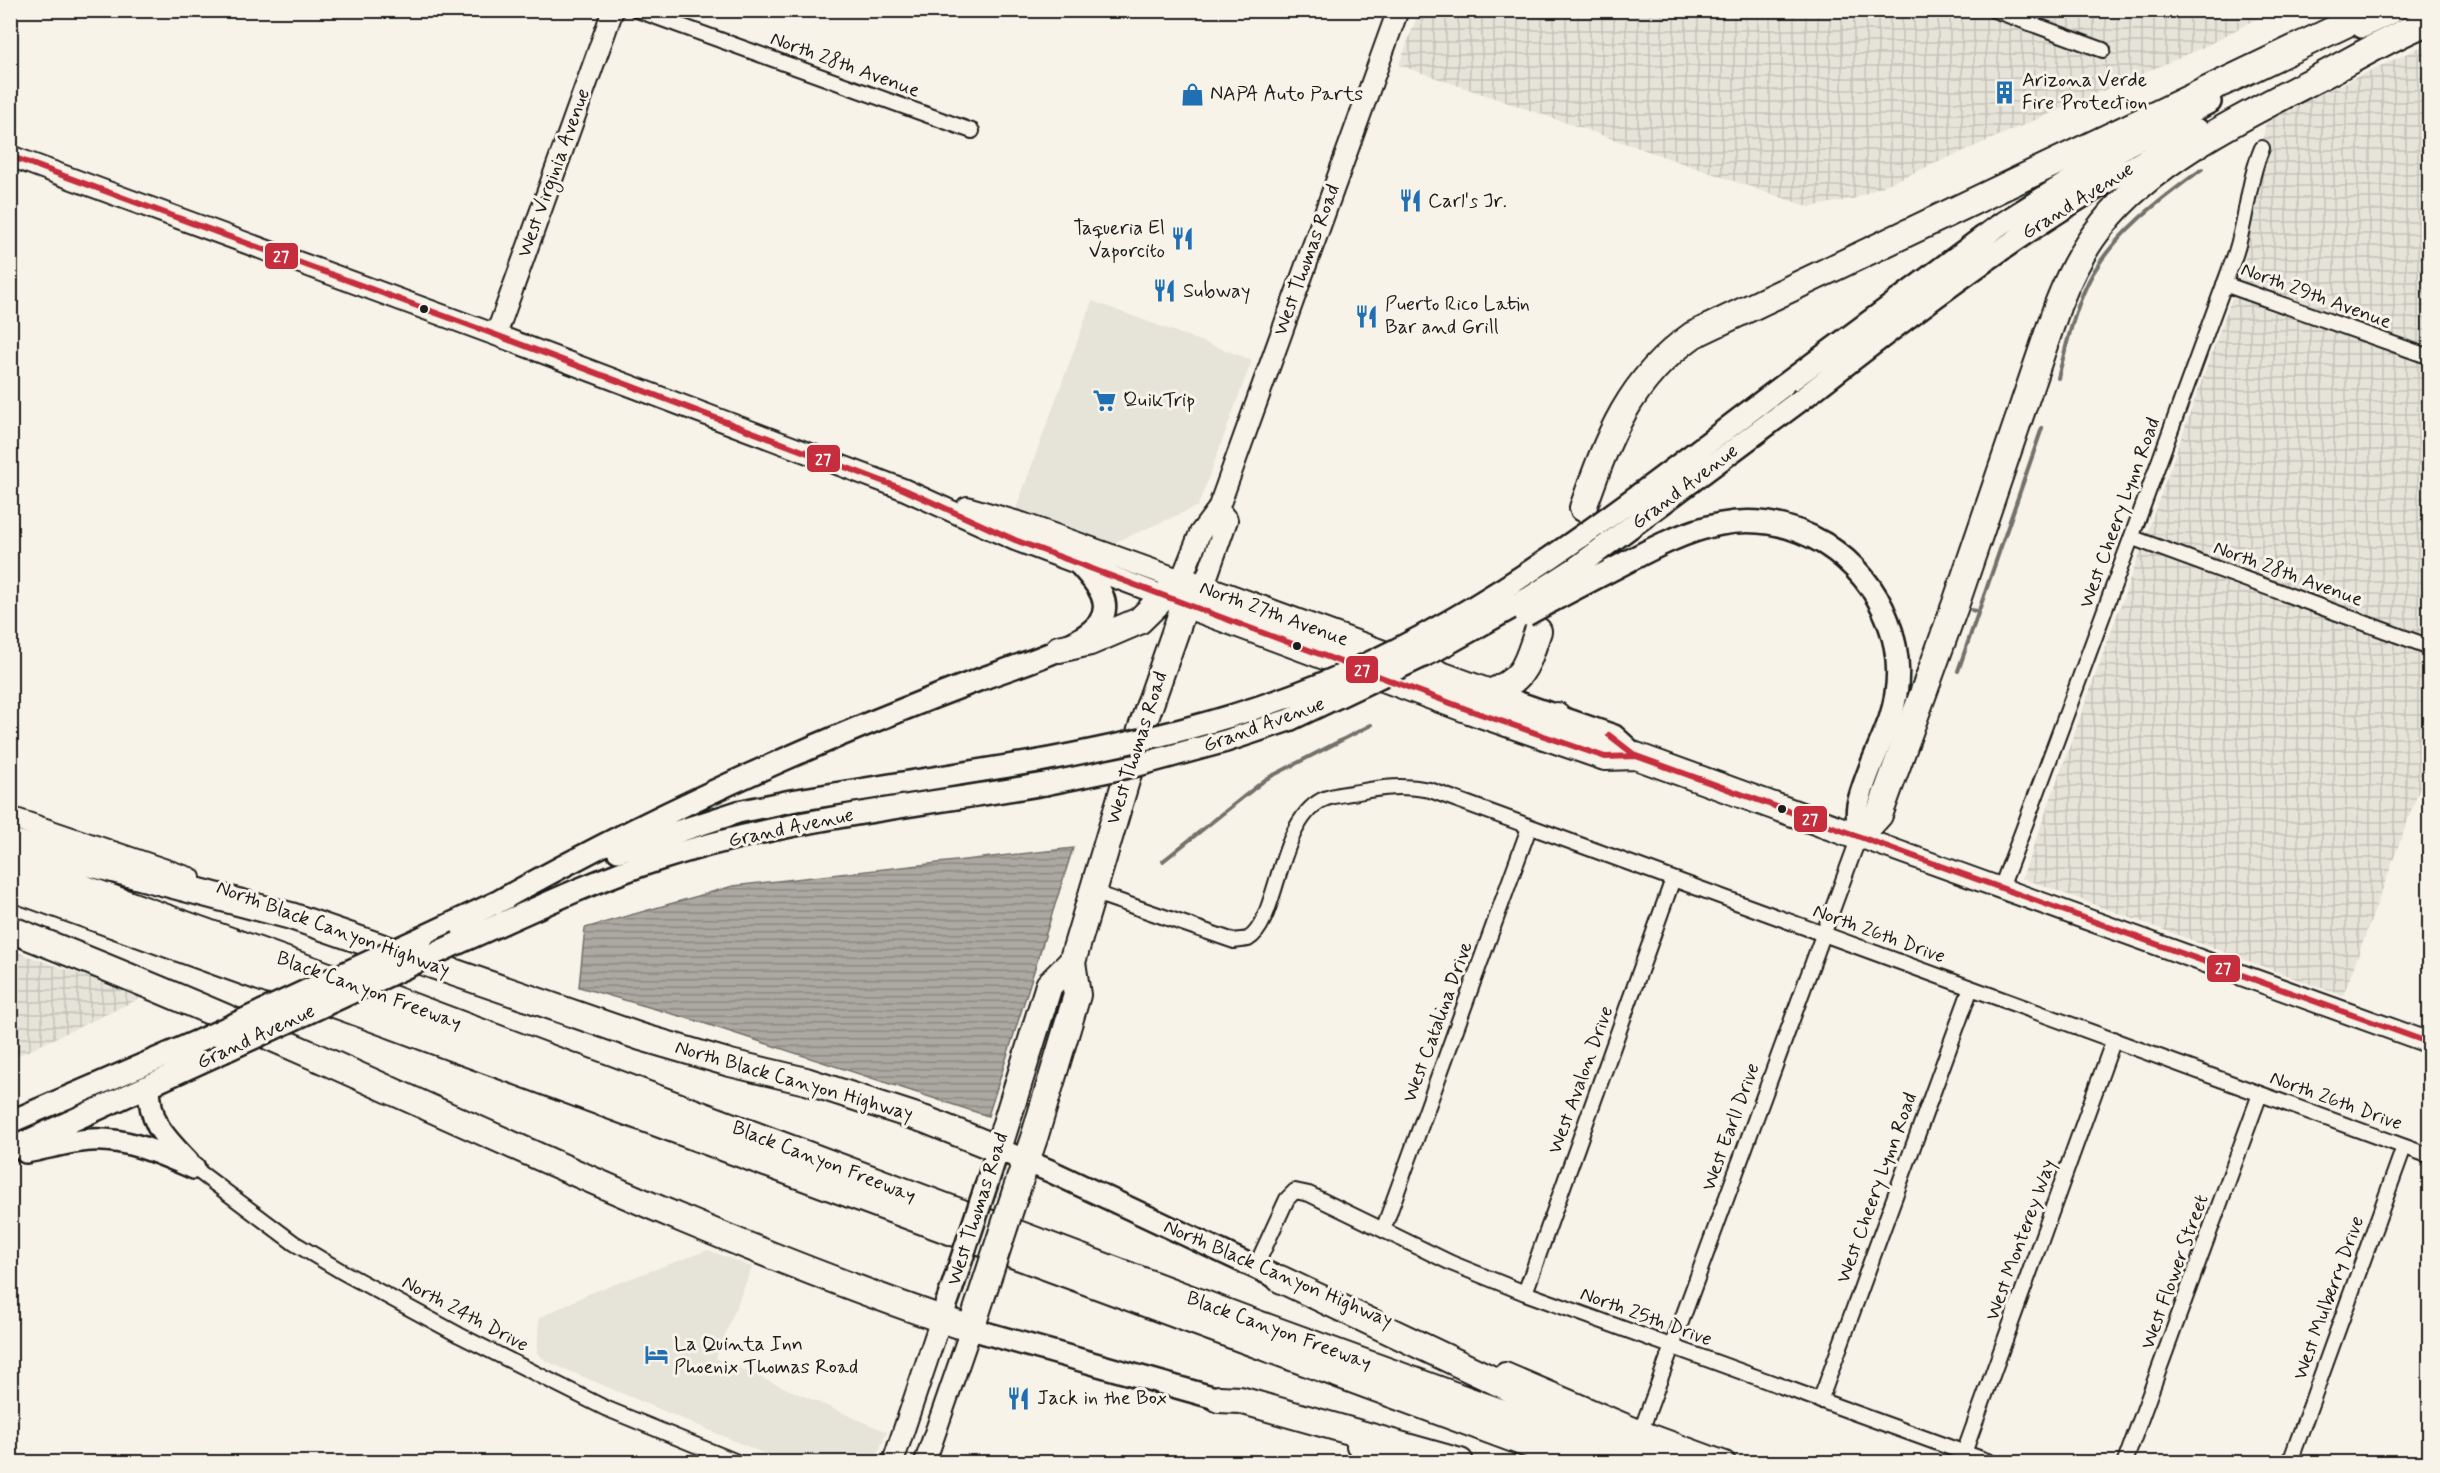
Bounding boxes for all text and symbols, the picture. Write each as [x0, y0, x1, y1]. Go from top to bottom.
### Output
street label: North 28th Avenue [766, 25, 924, 105]
place label: Arizona Verde Fire Protection [2022, 67, 2148, 117]
building icon: Arizona Verde Fire Protection [1991, 79, 2017, 105]
shop icon: NAPA Auto Parts [1179, 81, 1205, 107]
place label: NAPA Auto Parts [1210, 81, 1363, 108]
street label: West Virginia Avenue [511, 85, 598, 262]
street label: Grand Avenue [2017, 156, 2139, 246]
street label: West Thomas Road [1267, 181, 1347, 339]
restaurant icon: Carl's Jr. [1397, 188, 1423, 214]
place label: Carl's Jr. [1428, 188, 1507, 215]
place label: Taqueria El Vaporcito [1073, 215, 1165, 265]
restaurant icon: Taqueria El Vaporcito [1170, 226, 1196, 252]
line badge: 27 [264, 242, 299, 270]
text: 27 [273, 247, 289, 268]
street label: North 29th Avenue [2237, 256, 2395, 336]
restaurant icon: Subway [1152, 278, 1178, 304]
place label: Subway [1183, 278, 1250, 305]
place label: Puerto Rico Latin Bar and Grill [1385, 291, 1530, 341]
unlabelled marker [418, 303, 430, 315]
restaurant icon: Puerto Rico Latin Bar and Grill [1354, 303, 1380, 329]
supermarket icon: QuikTrip [1092, 387, 1118, 413]
place label: QuikTrip [1123, 387, 1195, 414]
street label: West Cheery Lynn Road [2073, 414, 2167, 612]
street label: Grand Avenue [1626, 438, 1744, 536]
line badge: 27 [806, 444, 841, 473]
text: 27 [815, 450, 831, 471]
street label: North 28th Avenue [2209, 534, 2367, 614]
street label: North 27th Avenue [1196, 575, 1352, 654]
unlabelled marker [1291, 640, 1303, 652]
line badge: 27 [1345, 655, 1379, 684]
text: 27 [1354, 661, 1370, 682]
street label: West Thomas Road [1100, 668, 1174, 828]
street label: Grand Avenue [1199, 691, 1329, 759]
street label: Grand Avenue [726, 802, 856, 854]
unlabelled marker [1776, 803, 1788, 815]
line badge: 27 [1793, 805, 1828, 833]
text: 27 [1802, 810, 1818, 831]
street label: North Black Canyon Highway [213, 874, 453, 984]
street label: North 26th Drive [1809, 898, 1949, 970]
street label: West Catalina Drive [1396, 938, 1480, 1106]
street label: Black Canyon Freeway [273, 945, 465, 1037]
line badge: 27 [2206, 954, 2241, 983]
text: 27 [2215, 959, 2231, 980]
street label: Grand Avenue [193, 998, 319, 1076]
street label: West Avalon Drive [1542, 1002, 1620, 1158]
street label: North Black Canyon Highway [672, 1034, 916, 1128]
street label: West Earll Drive [1695, 1059, 1767, 1195]
street label: North 26th Drive [2266, 1065, 2406, 1137]
street label: West Cheery Lynn Road [1830, 1089, 1924, 1287]
street label: Black Canyon Freeway [728, 1114, 920, 1210]
street label: West Thomas Road [941, 1129, 1015, 1289]
street label: West Monterey Way [1979, 1156, 2063, 1324]
street label: West Flower Street [2134, 1191, 2216, 1353]
street label: West Mulberry Drive [2287, 1212, 2371, 1384]
street label: North Black Canyon Highway [1159, 1213, 1397, 1335]
street label: North 24th Drive [397, 1269, 533, 1359]
street label: North 25th Drive [1576, 1281, 1716, 1353]
street label: Black Canyon Freeway [1183, 1285, 1375, 1377]
place label: La Quinta Inn Phoenix Thomas Road [674, 1331, 858, 1381]
hotel icon: La Quinta Inn Phoenix Thomas Road [643, 1342, 669, 1368]
restaurant icon: Jack in the Box [1006, 1385, 1032, 1411]
place label: Jack in the Box [1037, 1385, 1167, 1412]

